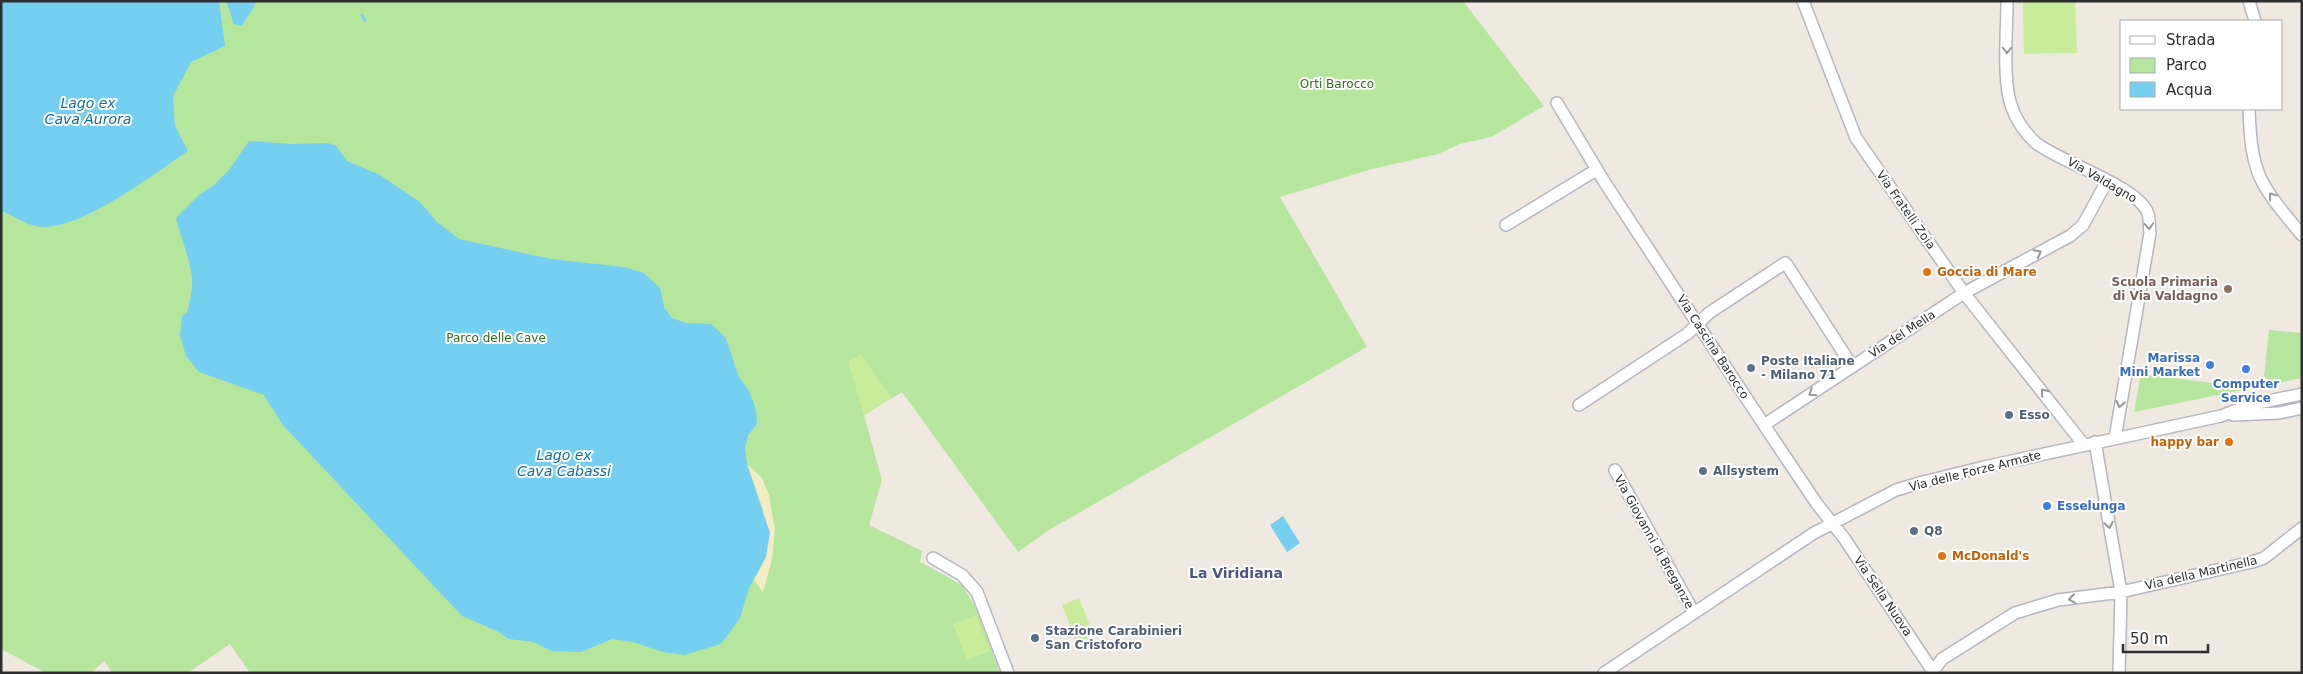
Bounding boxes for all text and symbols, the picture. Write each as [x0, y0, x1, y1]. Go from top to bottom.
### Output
legend [2120, 20, 2283, 110]
text: Strada [2166, 31, 2215, 49]
one-way arrow [2002, 46, 2012, 54]
text: Parco [2166, 56, 2207, 74]
park label: Orti Barocco [1300, 77, 1374, 91]
text: Acqua [2166, 81, 2212, 99]
water label: Lago ex Cava Aurora [45, 95, 131, 127]
street label: Via Valdagno [2065, 154, 2139, 206]
street label: Via Fratelli Zoia [1874, 168, 1938, 252]
one-way arrow [2269, 192, 2278, 202]
one-way arrow [2144, 222, 2155, 230]
one-way arrow [2033, 249, 2042, 259]
place label: Goccia di Mare [1937, 265, 2037, 279]
marker: Goccia di Mare [1921, 266, 1933, 278]
place label: Scuola Primaria di Via Valdagno [2112, 275, 2218, 303]
marker: Scuola Primaria di Via Valdagno [2222, 283, 2234, 295]
street label: Via Cascina Barocco [1674, 292, 1752, 402]
street label: Via del Mella [1866, 307, 1938, 361]
park label: Parco delle Cave [446, 331, 546, 345]
place label: Marissa Mini Market [2120, 351, 2200, 379]
place label: Poste Italiane - Milano 71 [1761, 354, 1855, 382]
marker: Marissa Mini Market [2204, 359, 2216, 371]
marker: Poste Italiane - Milano 71 [1745, 362, 1757, 374]
marker: Computer Service [2240, 363, 2252, 375]
place label: Computer Service [2213, 377, 2279, 405]
one-way arrow [1808, 387, 1817, 396]
one-way arrow [2041, 389, 2049, 398]
one-way arrow [2116, 399, 2126, 408]
place label: Esso [2019, 408, 2050, 422]
marker: Esso [2003, 409, 2015, 421]
place label: happy bar [2151, 435, 2219, 449]
marker: happy bar [2223, 436, 2235, 448]
water label: Lago ex Cava Cabassi [517, 447, 611, 479]
street label: Via delle Forze Armate [1908, 448, 2042, 494]
place label: Allsystem [1713, 464, 1779, 478]
marker: Allsystem [1697, 465, 1709, 477]
street label: Via Giovanni di Breganze [1611, 473, 1697, 611]
place label: Esselunga [2057, 499, 2126, 513]
marker: Esselunga [2041, 500, 2053, 512]
one-way arrow [2104, 521, 2114, 529]
place label: Q8 [1924, 524, 1943, 538]
marker: Q8 [1908, 525, 1920, 537]
place label: McDonald's [1952, 549, 2029, 563]
marker: McDonald's [1936, 550, 1948, 562]
street label: Via Sella Nuova [1851, 553, 1915, 639]
street label: Via della Martinella [2143, 553, 2259, 593]
district label: La Viridiana [1189, 565, 1283, 581]
one-way arrow [2068, 593, 2077, 603]
scale bar [2123, 622, 2208, 654]
place label: Stazione Carabinieri San Cristoforo [1045, 624, 1182, 652]
text: 50 m [2130, 630, 2168, 648]
marker: Stazione Carabinieri San Cristoforo [1029, 632, 1041, 644]

